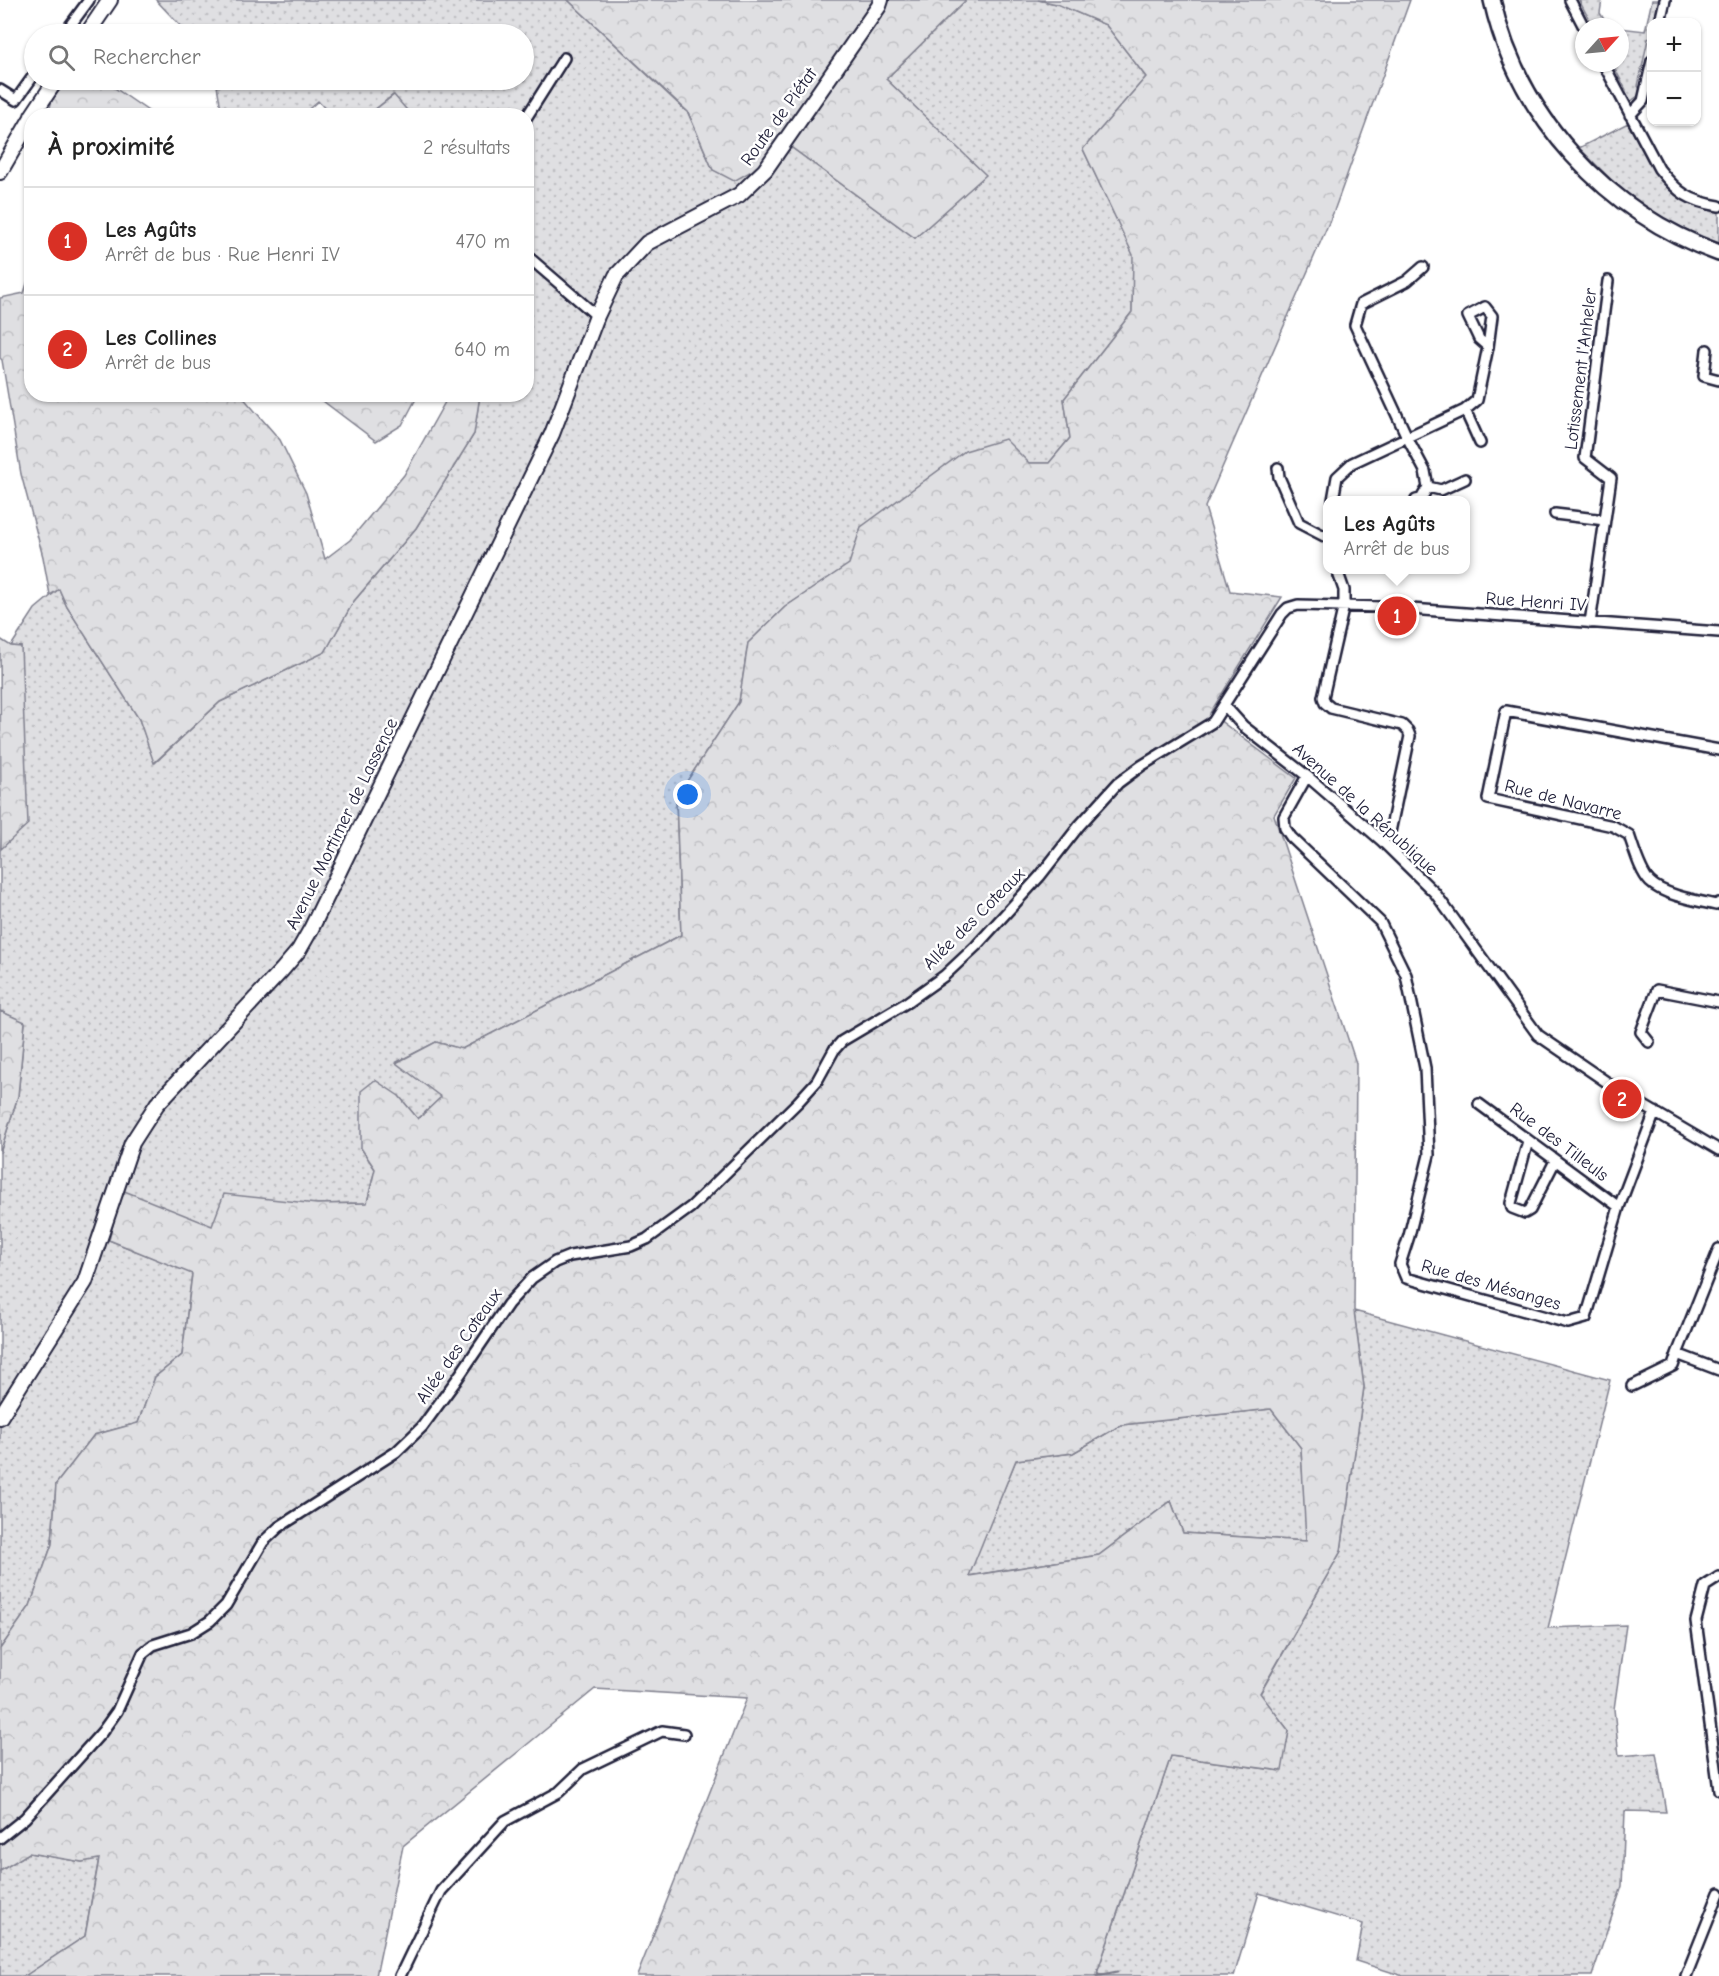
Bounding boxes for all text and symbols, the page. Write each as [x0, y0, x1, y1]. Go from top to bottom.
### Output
north arrow [1575, 18, 1629, 72]
map controls [1647, 18, 1701, 126]
button: + [1647, 18, 1701, 72]
search box [24, 24, 534, 90]
icon: search [45, 41, 78, 74]
text: Rechercher [93, 44, 201, 70]
street label: Route de Piétat [736, 63, 822, 170]
button: − [1647, 72, 1701, 126]
text: À proximité [48, 132, 175, 162]
text: 2 résultats [423, 136, 510, 159]
text: Les Agûts [105, 217, 196, 243]
text: 1 [64, 230, 71, 253]
text: 470 m [455, 230, 510, 253]
text: Arrêt de bus · Rue Henri IV [105, 243, 340, 266]
street label: Lotissement l'Anheler [1561, 286, 1601, 451]
text: Les Collines [105, 325, 217, 351]
text: 2 [63, 338, 72, 361]
text: 640 m [454, 338, 510, 361]
text: Arrêt de bus [105, 351, 211, 374]
popup [1323, 496, 1470, 574]
text: Les Agûts [1344, 511, 1435, 537]
text: Arrêt de bus [1344, 537, 1449, 560]
street label: Rue Henri IV [1485, 588, 1587, 616]
pin: 1 [1378, 594, 1416, 638]
street label: Avenue Mortimer de Lassence [281, 715, 403, 933]
street label: Avenue de la République [1288, 738, 1442, 880]
street label: Rue de Navarre [1502, 775, 1624, 825]
your location [673, 780, 702, 809]
street label: Allée des Coteaux [919, 863, 1030, 974]
pin: 2 [1602, 1076, 1642, 1122]
street label: Rue des Tilleuls [1506, 1098, 1612, 1186]
street label: Rue des Mésanges [1419, 1255, 1563, 1315]
street label: Allée des Coteaux [412, 1284, 507, 1408]

